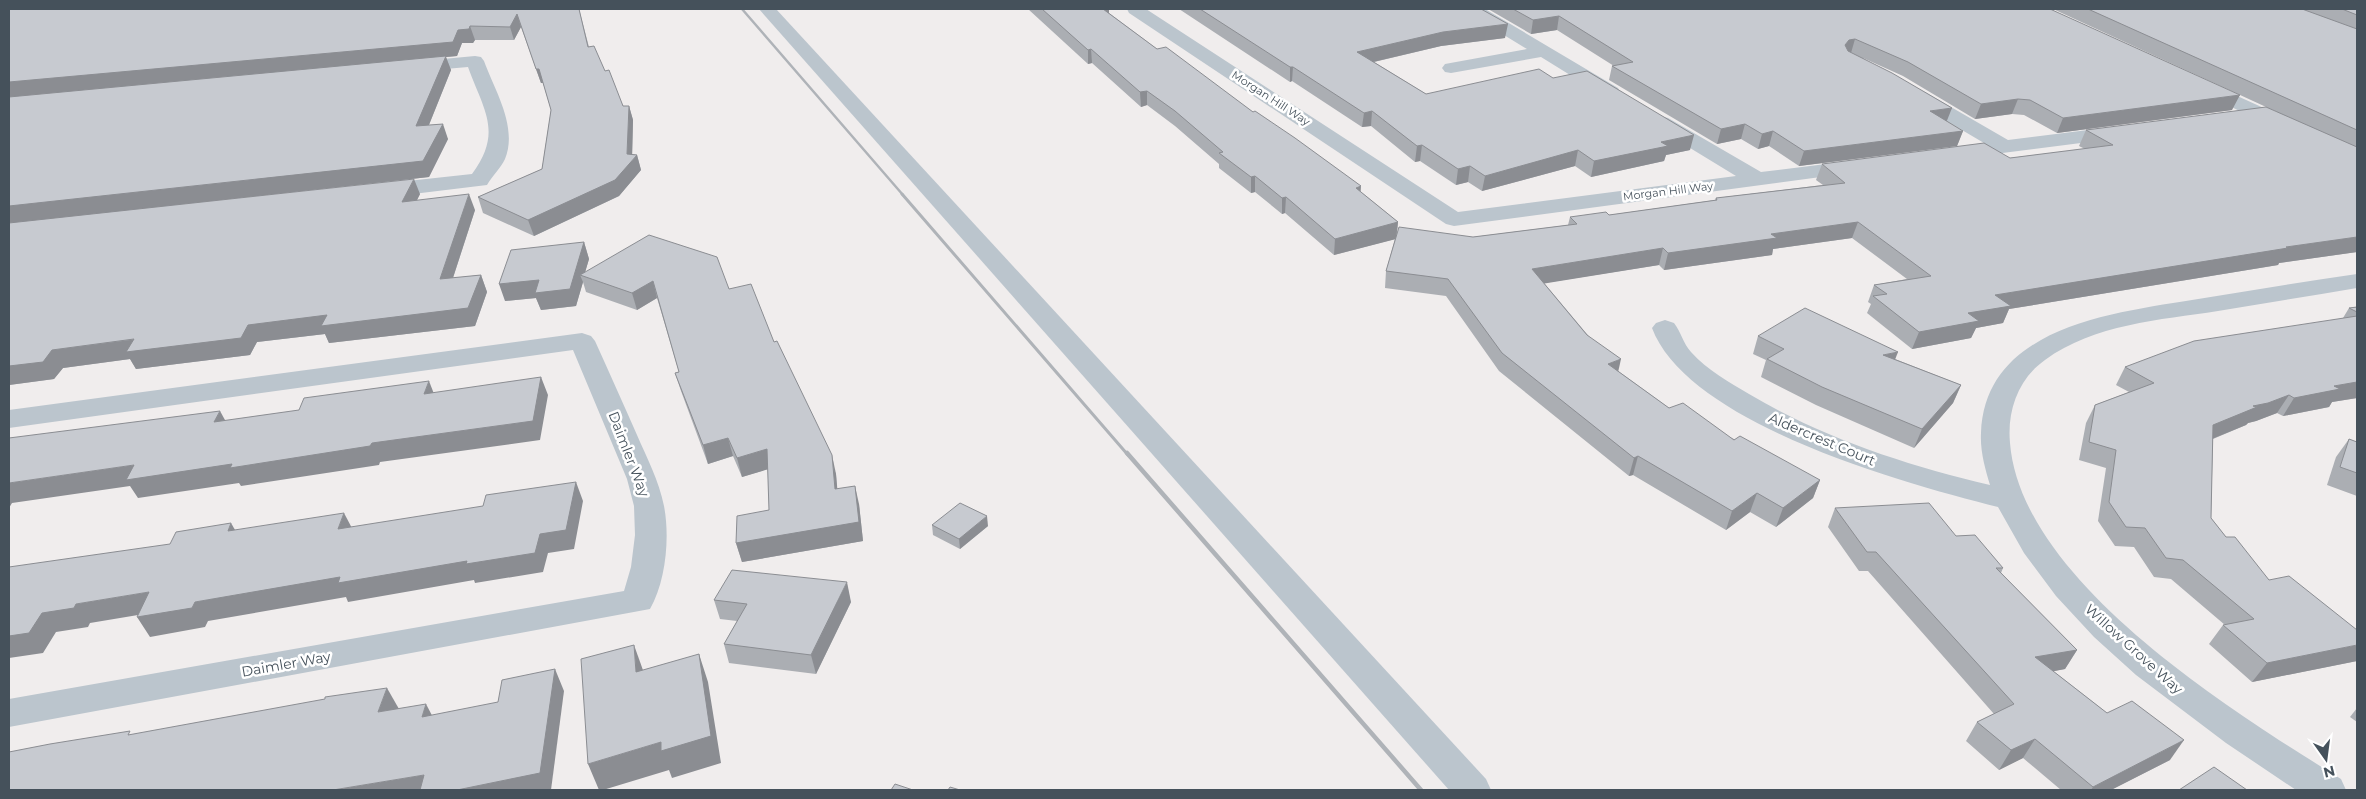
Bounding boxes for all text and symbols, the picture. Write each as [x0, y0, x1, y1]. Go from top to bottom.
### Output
street label: Morgan Hill Way [1229, 67, 1313, 129]
street label: Morgan Hill Way [1622, 179, 1714, 203]
street label: Aldercrest Court [1766, 408, 1878, 470]
street label: Daimler Way [604, 409, 654, 500]
street label: Willow Grove Way [2081, 600, 2187, 698]
street label: Daimler Way [240, 647, 332, 681]
north arrow [2301, 734, 2351, 784]
text: N [2321, 762, 2337, 782]

